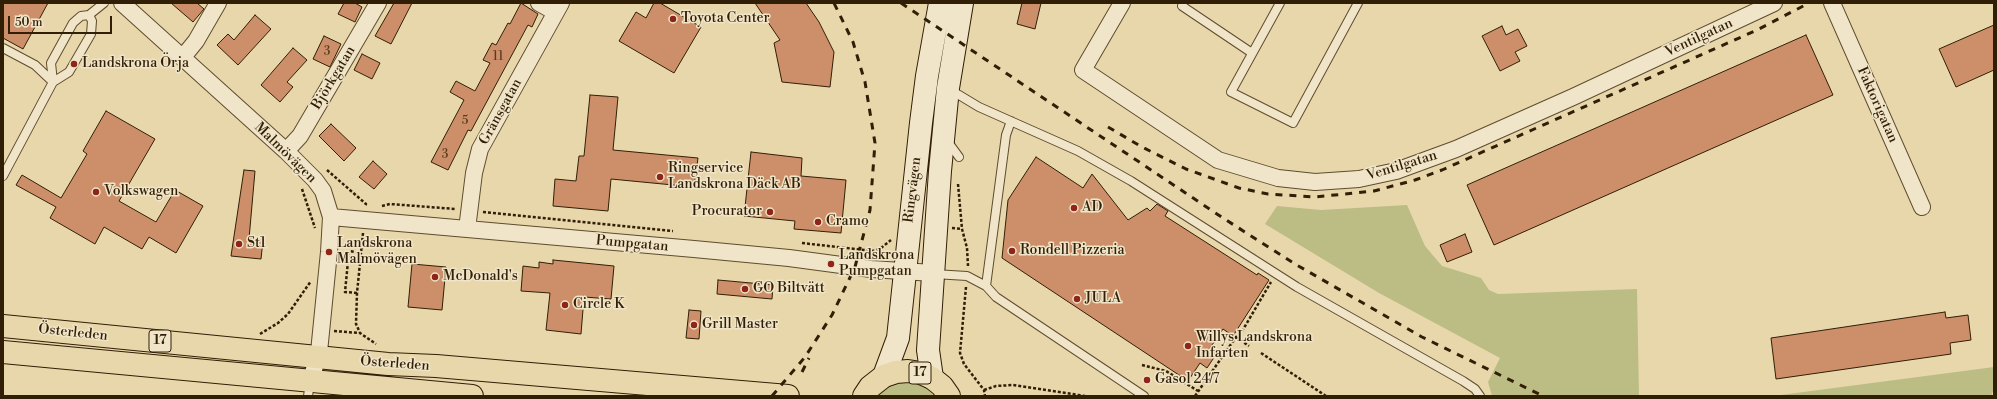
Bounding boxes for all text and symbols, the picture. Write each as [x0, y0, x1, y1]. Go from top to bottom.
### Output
scale bar [10, 8, 114, 34]
place label: Toyota Center [681, 11, 770, 27]
marker: Toyota Center [668, 14, 678, 24]
text: 50 m [15, 15, 43, 30]
street label: Ventilgatan [1662, 15, 1736, 61]
street label: Björkgatan [308, 43, 360, 113]
house number: 3 [324, 45, 330, 59]
house number: 11 [493, 50, 503, 64]
place label: Landskrona Örja [82, 56, 189, 72]
marker: Landskrona Örja [69, 59, 79, 69]
street label: Faktorigatan [1853, 64, 1901, 146]
street label: Gränsgatan [476, 76, 526, 148]
house number: 5 [462, 114, 468, 128]
street label: Malmövägen [250, 119, 320, 187]
street label: Ventilgatan [1365, 147, 1439, 185]
house number: 3 [442, 148, 448, 162]
street label: Ringvägen [901, 156, 925, 224]
place label: Ringservice Landskrona Däck AB [668, 161, 801, 194]
marker: Ringservice Landskrona Däck AB [655, 172, 665, 182]
place label: Volkswagen [104, 184, 178, 200]
marker: Volkswagen [91, 187, 101, 197]
place label: AD [1082, 200, 1102, 216]
marker: AD [1069, 203, 1079, 213]
place label: Procurator [692, 204, 762, 220]
marker: Procurator [765, 207, 775, 217]
place label: Cramo [826, 214, 869, 230]
marker: Cramo [813, 217, 823, 227]
street label: Pumpgatan [595, 232, 669, 256]
place label: St1 [247, 236, 266, 252]
place label: Landskrona Malmövägen [337, 236, 417, 268]
marker: St1 [234, 239, 244, 249]
place label: Rondell Pizzeria [1020, 243, 1125, 259]
marker: Rondell Pizzeria [1007, 246, 1017, 256]
marker: Landskrona Malmövägen [324, 247, 334, 257]
place label: Landskrona Pumpgatan [839, 248, 914, 280]
marker: Landskrona Pumpgatan [826, 259, 836, 269]
place label: McDonald's [443, 269, 518, 285]
marker: McDonald's [430, 272, 440, 282]
place label: GO Biltvätt [753, 281, 825, 297]
marker: GO Biltvätt [740, 284, 750, 294]
place label: JULA [1085, 291, 1121, 307]
marker: JULA [1072, 294, 1082, 304]
place label: Circle K [573, 297, 624, 313]
marker: Circle K [560, 300, 570, 310]
place label: Grill Master [702, 317, 778, 333]
marker: Grill Master [689, 320, 699, 330]
street label: Österleden [38, 321, 108, 345]
road number: 17 [149, 330, 171, 352]
place label: Willys Landskrona Infarten [1196, 330, 1312, 362]
marker: Willys Landskrona Infarten [1183, 341, 1193, 351]
street label: Österleden [360, 353, 430, 375]
road number: 17 [909, 362, 931, 384]
place label: Gasol 24/7 [1155, 372, 1220, 388]
marker: Gasol 24/7 [1142, 375, 1152, 385]

